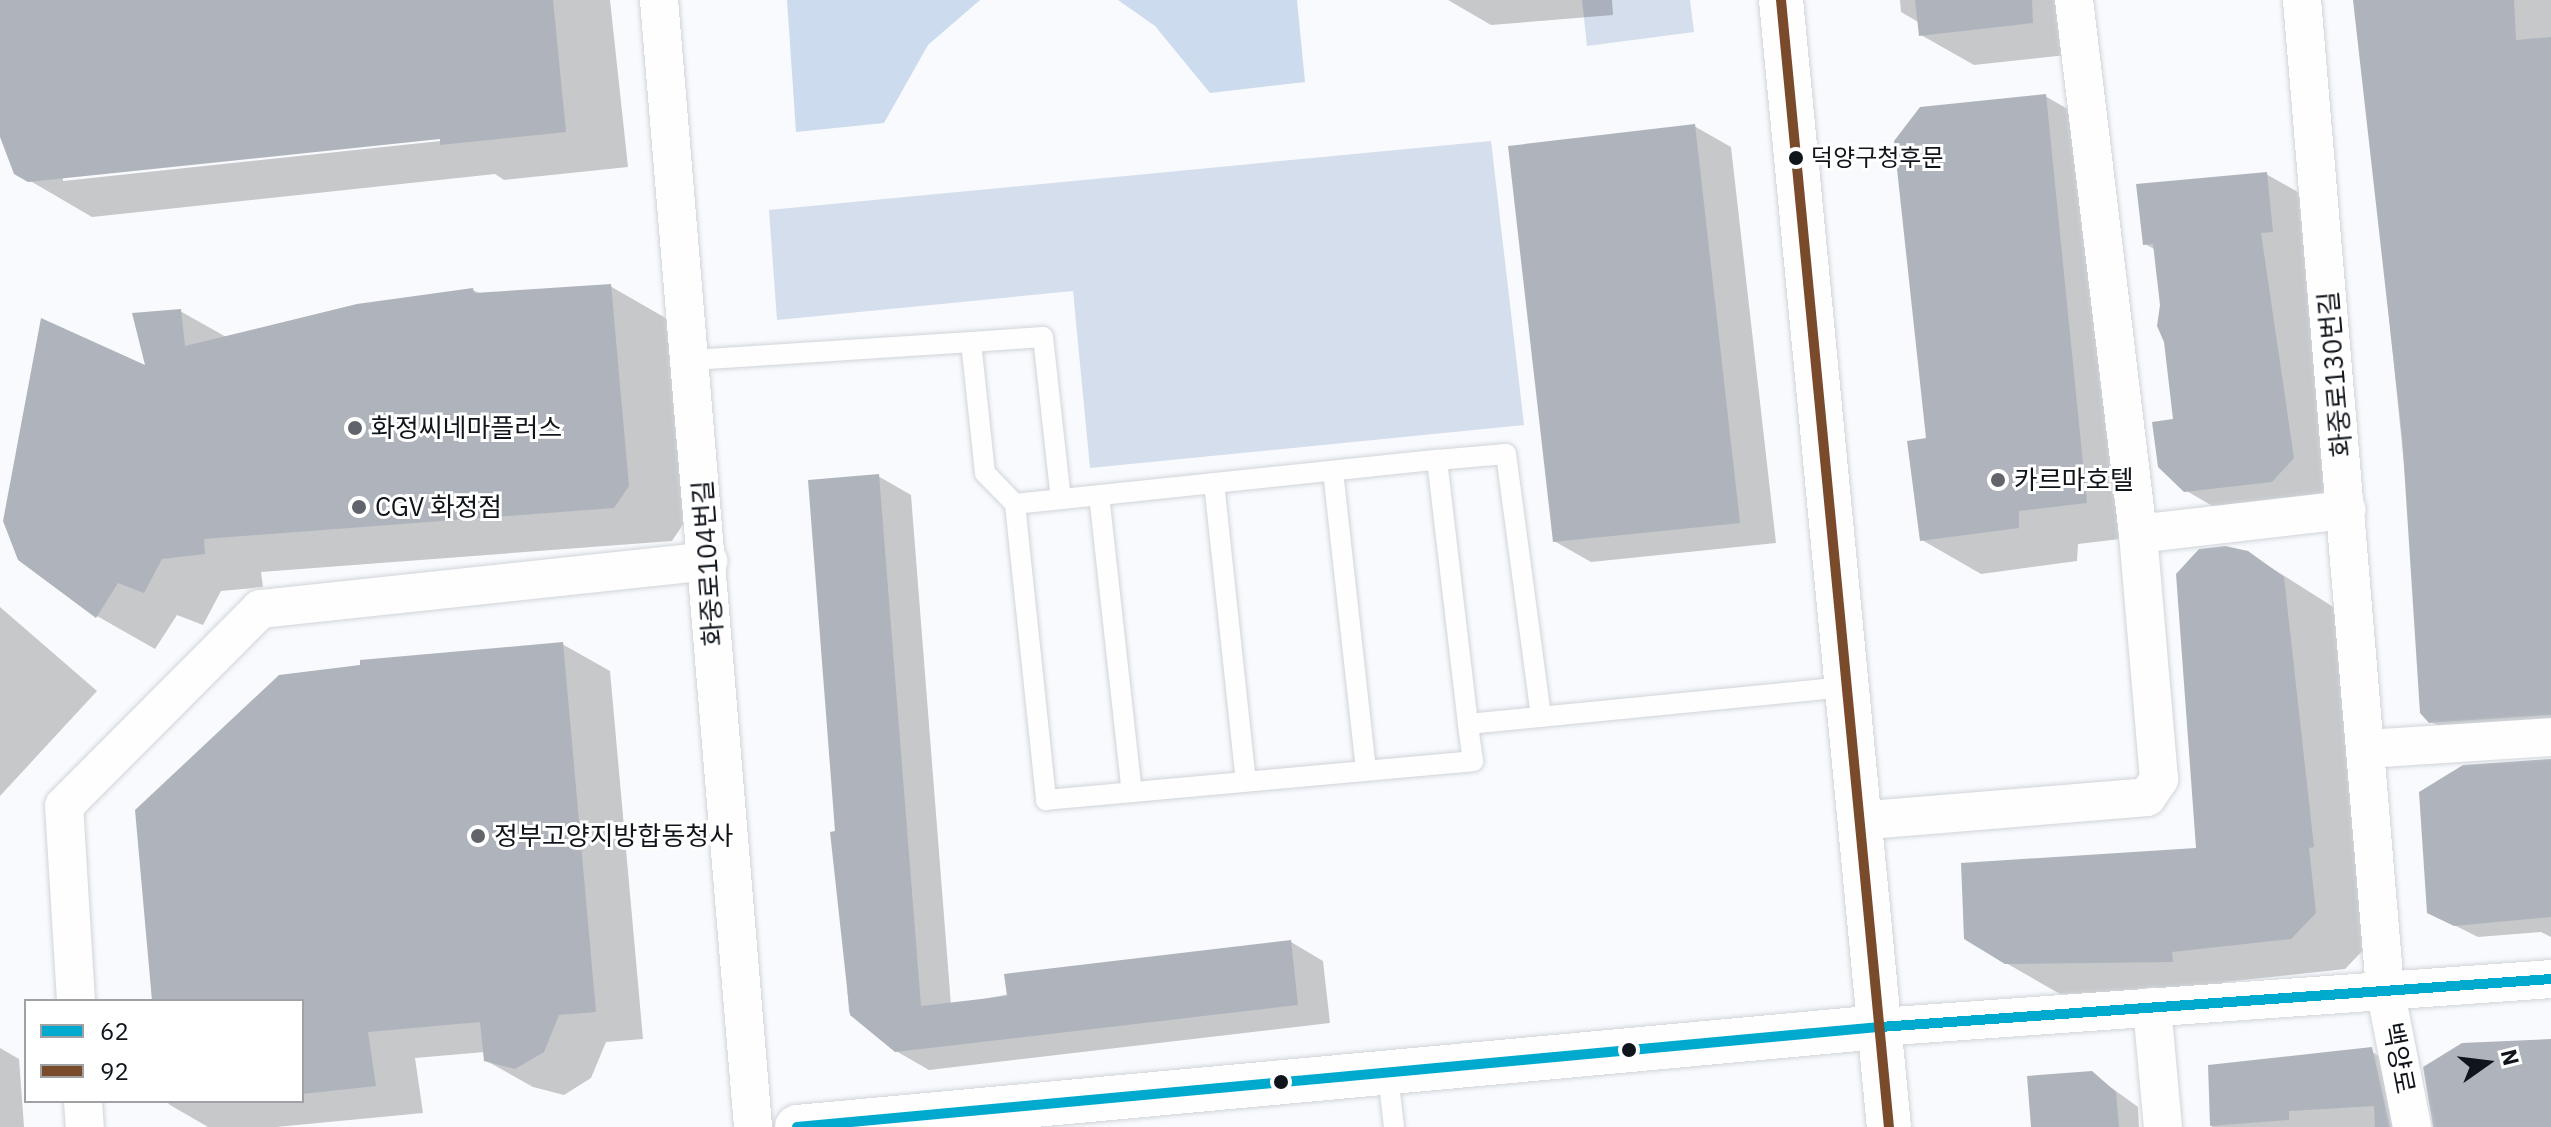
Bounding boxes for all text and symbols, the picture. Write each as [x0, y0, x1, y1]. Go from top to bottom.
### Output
place label: 덕양구청후문 [1811, 144, 1943, 172]
marker: 덕양구청후문 [1788, 150, 1804, 166]
street label: 화중로130번길 [2312, 290, 2358, 458]
place label: 화정씨네마플러스 [371, 412, 562, 444]
marker: 화정씨네마플러스 [346, 419, 364, 437]
place label: 카르마호텔 [2014, 464, 2134, 496]
marker: 카르마호텔 [1989, 471, 2007, 489]
street label: 화중로104번길 [687, 479, 729, 647]
place label: CGV 화정점 [375, 491, 502, 523]
marker: CGV 화정점 [350, 498, 368, 516]
place label: 정부고양지방합동청사 [494, 820, 733, 852]
marker: 정부고양지방합동청사 [469, 827, 487, 845]
legend [24, 999, 304, 1103]
text: 62 [100, 1015, 129, 1047]
street label: 백양로 [2377, 1020, 2421, 1096]
north arrow [2447, 1023, 2527, 1103]
unlabelled marker [1621, 1042, 1637, 1058]
text: N [2495, 1046, 2527, 1068]
text: 92 [100, 1055, 129, 1087]
unlabelled marker [1273, 1074, 1289, 1090]

